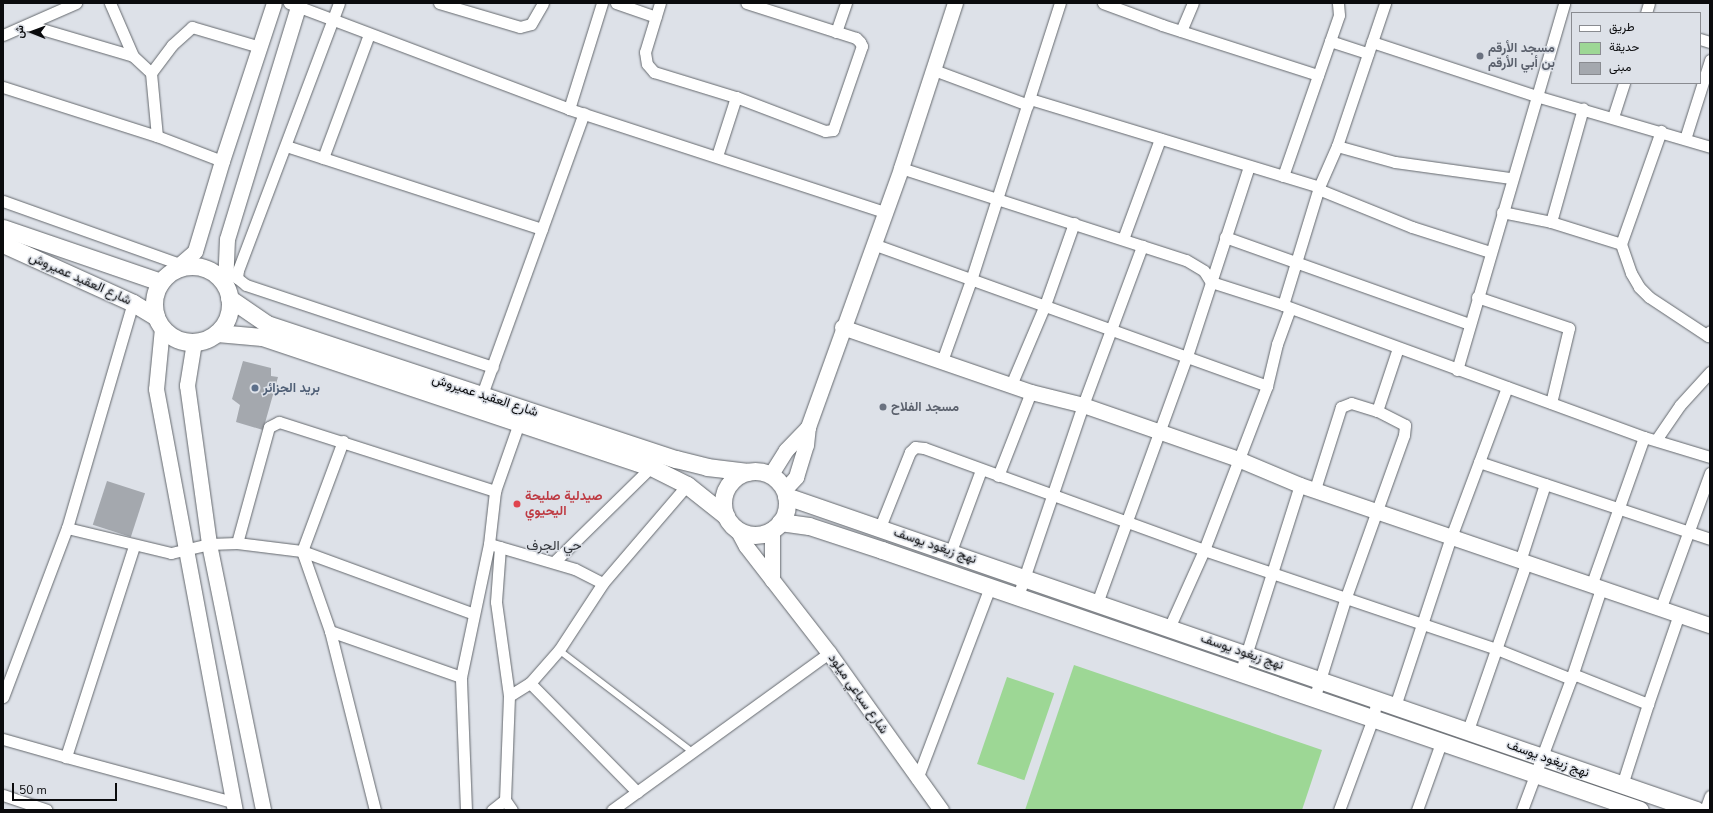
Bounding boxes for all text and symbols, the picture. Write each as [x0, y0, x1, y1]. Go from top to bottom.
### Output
north arrow [12, 12, 52, 52]
legend [1571, 12, 1701, 84]
text: طريق [1609, 19, 1634, 35]
text: ش [12, 25, 27, 39]
text: حديقة [1609, 39, 1639, 55]
place label: مسجد الأرقم بن أبي الأرقم [1488, 41, 1555, 72]
marker: مسجد الأرقم بن أبي الأرقم [1475, 51, 1485, 61]
text: مبنى [1609, 59, 1631, 75]
street label: شارع العقيد عميروش [26, 249, 134, 309]
street label: شارع العقيد عميروش [430, 372, 540, 420]
place label: بريد الجزائر [263, 380, 320, 396]
marker: بريد الجزائر [250, 383, 260, 393]
place label: مسجد الفلاح [891, 399, 959, 415]
marker: مسجد الفلاح [878, 402, 888, 412]
place label: صيدلية صليحة اليحيوي [525, 489, 602, 520]
marker: صيدلية صليحة اليحيوي [512, 499, 522, 509]
street label: نهج زيغود يوسف [892, 525, 978, 567]
district label: حي الجرف [526, 538, 582, 554]
street label: نهج زيغود يوسف [1199, 631, 1285, 673]
street label: شارع سباعي ميلود [825, 651, 891, 737]
street label: نهج زيغود يوسف [1505, 737, 1591, 781]
scale bar [14, 775, 119, 801]
text: 50 m [19, 782, 47, 798]

